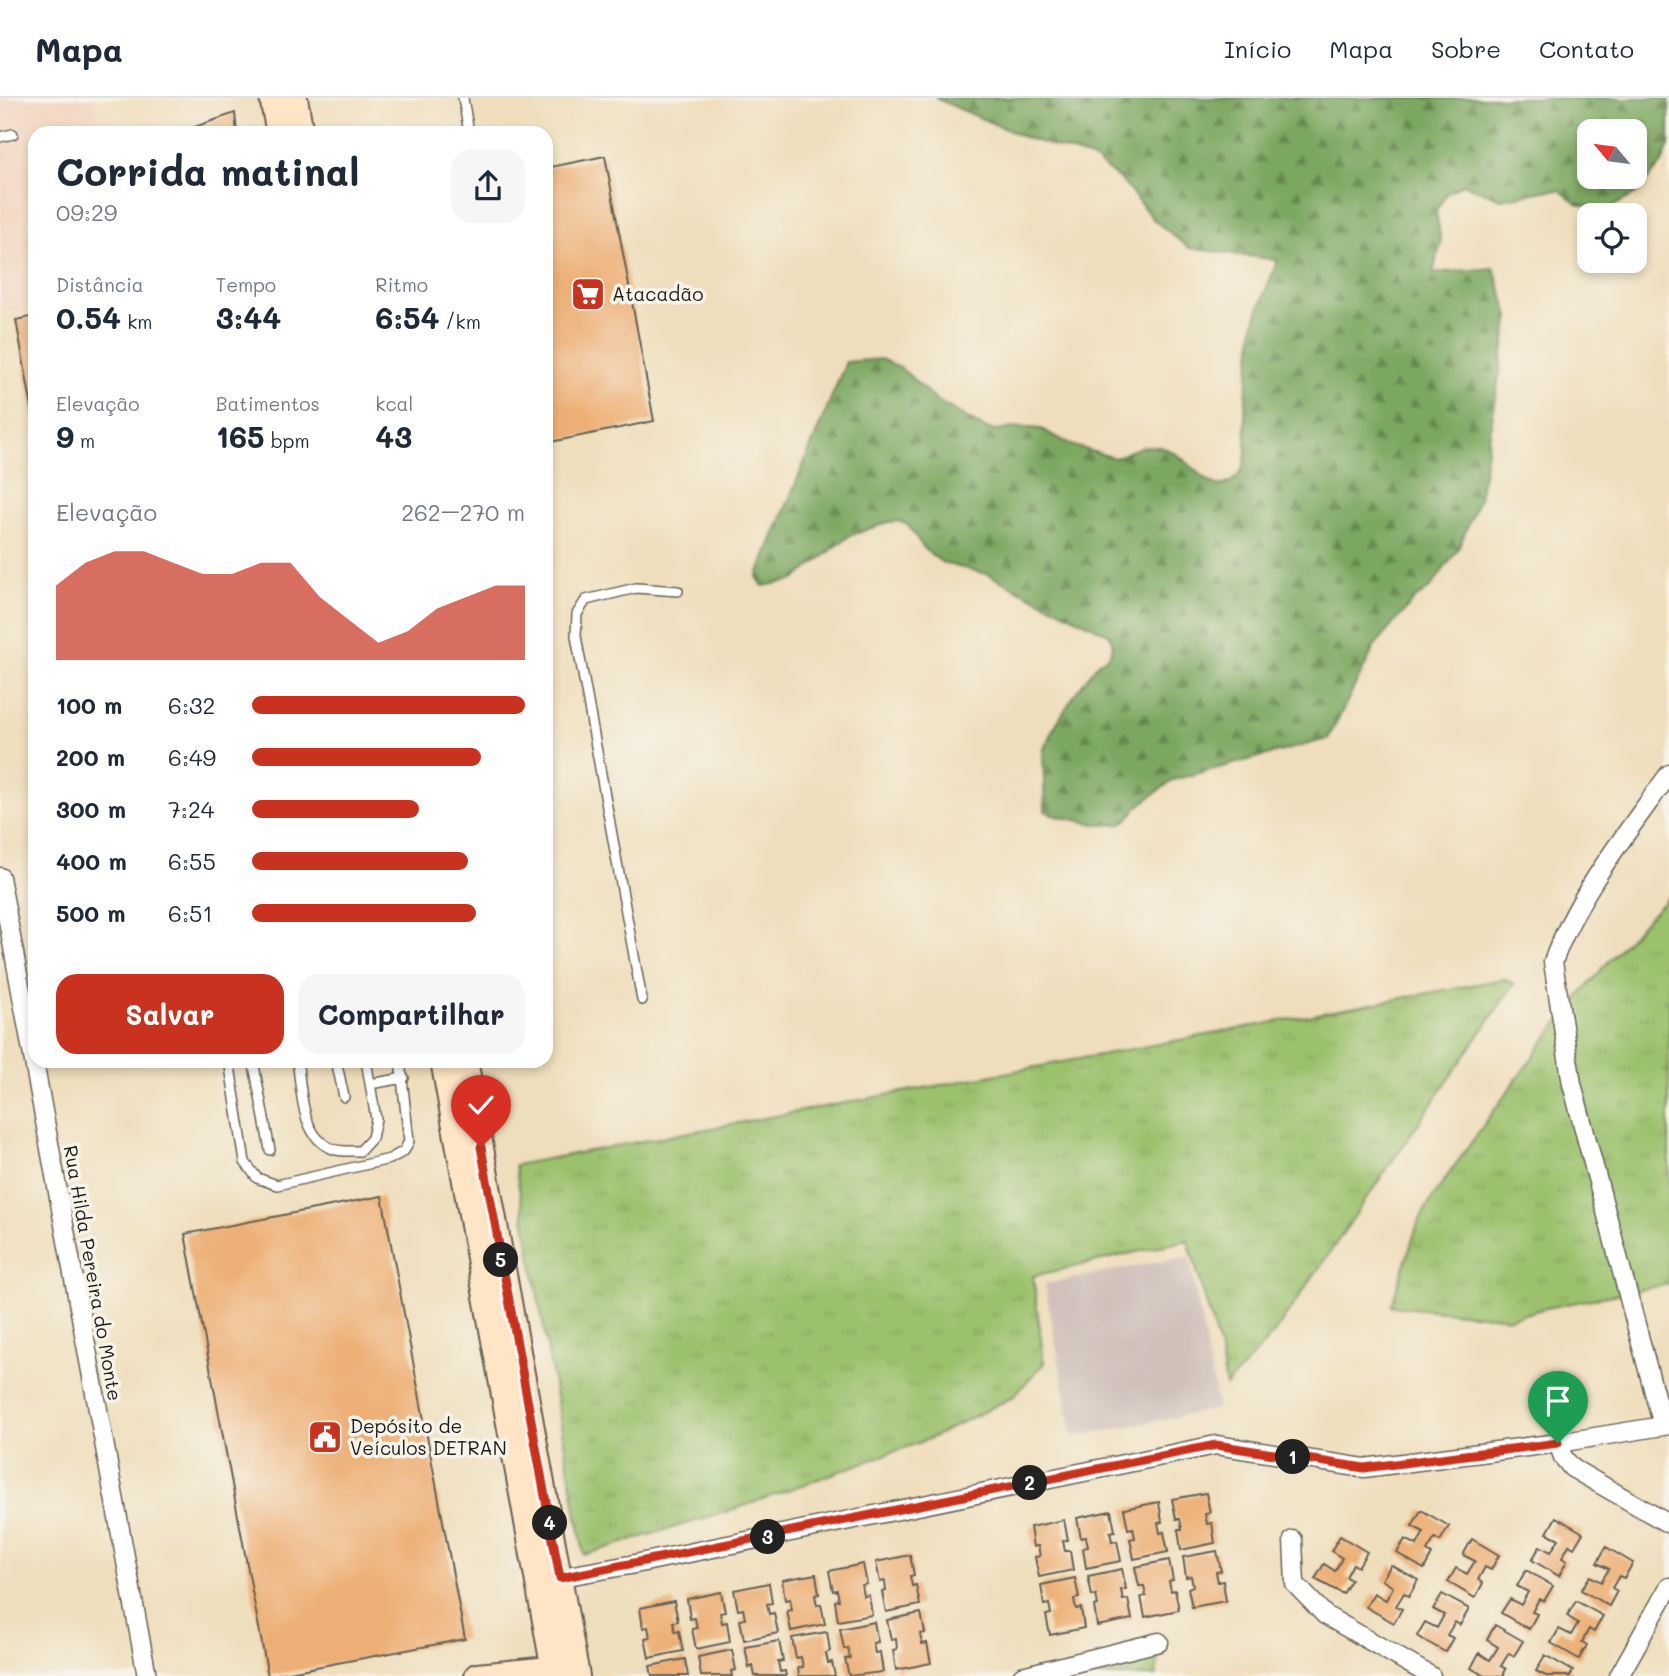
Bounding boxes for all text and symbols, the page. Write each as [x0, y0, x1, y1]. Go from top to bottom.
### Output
text: Mapa [35, 27, 123, 70]
text: Início [1224, 33, 1291, 64]
text: Mapa [1329, 33, 1393, 64]
text: Sobre [1431, 33, 1501, 64]
text: Contato [1539, 33, 1634, 64]
north arrow [1577, 119, 1647, 189]
map controls [1577, 119, 1647, 273]
text: Corrida matinal [56, 146, 359, 196]
button: share [451, 149, 525, 223]
text: 09:29 [56, 197, 117, 227]
button: locate [1577, 203, 1647, 273]
text: Distância [56, 272, 144, 297]
text: Tempo [216, 272, 276, 297]
text: Ritmo [375, 272, 428, 297]
supermarket icon: Atacadão [569, 275, 607, 313]
place label: Atacadão [612, 281, 704, 306]
text: 0.54 [56, 297, 121, 337]
text: 3:44 [216, 297, 281, 337]
text: 6:54 [375, 297, 440, 337]
text: km [121, 309, 152, 334]
text: /km [440, 309, 481, 334]
text: Elevação [56, 391, 140, 416]
text: Batimentos [216, 391, 320, 416]
text: kcal [375, 391, 413, 416]
text: 9 [56, 416, 74, 456]
text: 165 [216, 416, 265, 456]
text: 43 [375, 416, 412, 456]
text: m [74, 428, 95, 453]
text: bpm [265, 428, 310, 453]
text: Elevação [56, 497, 157, 527]
text: 262–270 m [401, 497, 525, 527]
text: 100 m [56, 690, 122, 720]
text: 6:32 [168, 690, 215, 720]
text: 200 m [56, 742, 125, 772]
text: 6:49 [168, 742, 216, 772]
text: 300 m [56, 794, 126, 824]
text: 7:24 [168, 794, 214, 824]
text: 400 m [56, 846, 127, 876]
text: 6:55 [168, 846, 216, 876]
text: 500 m [56, 898, 126, 928]
text: 6:51 [168, 898, 213, 928]
button: Salvar [56, 974, 284, 1054]
button: Compartilhar [298, 974, 525, 1054]
pin [451, 1075, 511, 1147]
icon: check [462, 1086, 500, 1124]
street label: Rua Hilda Pereira do Monte [59, 1143, 128, 1403]
pin: 5 [484, 1242, 518, 1278]
text: 5 [495, 1247, 506, 1272]
pin [1528, 1371, 1588, 1443]
icon: arrive [1539, 1382, 1577, 1420]
place label: Depósito de Veículos DETRAN [350, 1413, 507, 1460]
public building icon: Depósito de Veículos DETRAN [306, 1418, 344, 1456]
pin: 1 [1276, 1440, 1310, 1474]
text: 1 [1288, 1444, 1297, 1469]
pin: 2 [1012, 1466, 1048, 1500]
text: 2 [1024, 1470, 1035, 1495]
pin: 4 [532, 1506, 568, 1540]
text: 4 [543, 1510, 556, 1535]
pin: 3 [750, 1520, 786, 1554]
text: 3 [762, 1524, 773, 1549]

